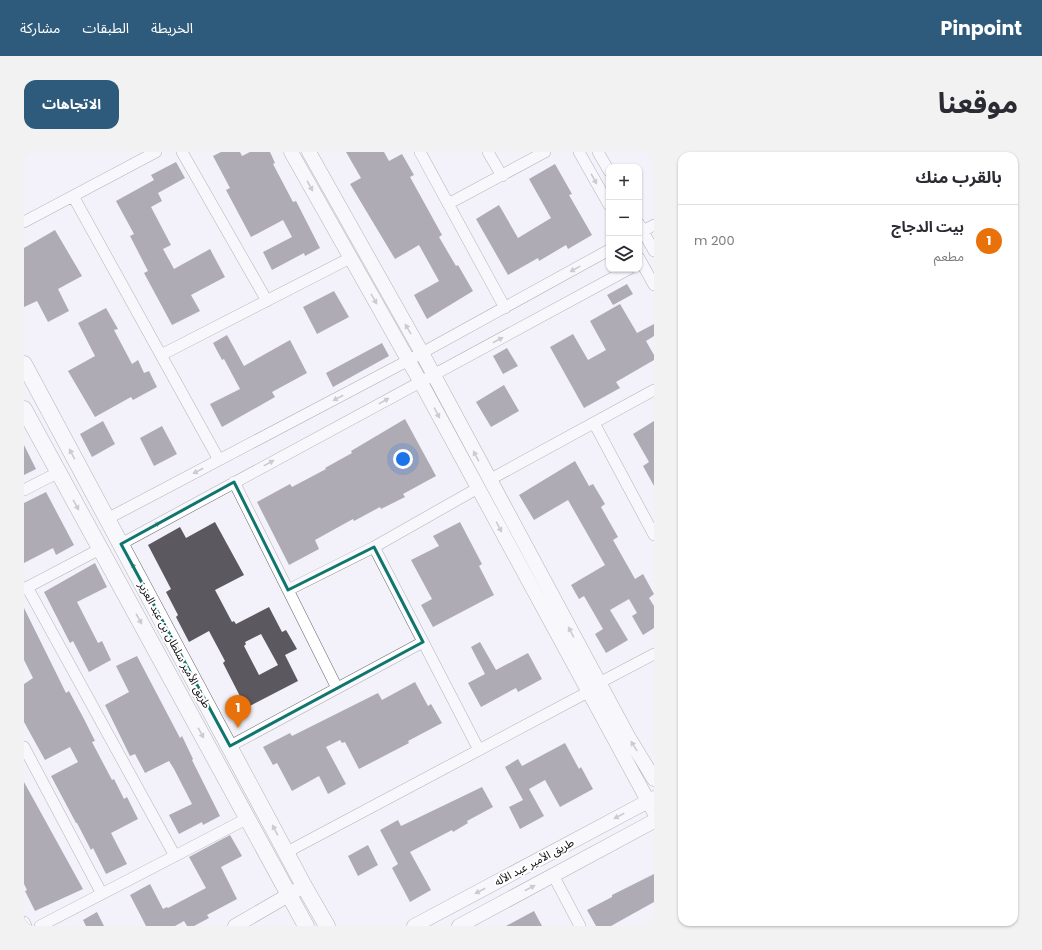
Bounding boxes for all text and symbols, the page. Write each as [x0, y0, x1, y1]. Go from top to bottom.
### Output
text: Pinpoint [941, 15, 1022, 42]
text: مشاركة [20, 18, 60, 38]
text: الطبقات [82, 18, 129, 38]
text: الخريطة [151, 18, 193, 38]
button: الاتجاهات [24, 80, 119, 129]
text: موقعنا [938, 84, 1018, 123]
map controls [606, 164, 642, 272]
button: + [606, 164, 642, 200]
text: بالقرب منك [916, 165, 1002, 189]
one-way arrow [591, 173, 597, 185]
one-way arrow [306, 180, 313, 192]
button: − [606, 200, 642, 236]
text: بيت الدجاج [891, 216, 964, 237]
text: 200 m [694, 231, 735, 250]
text: 1 [987, 231, 991, 250]
button: layers [606, 236, 642, 272]
text: مطعم [934, 247, 964, 266]
one-way arrow [569, 266, 581, 272]
one-way arrow [370, 293, 377, 305]
one-way arrow [405, 323, 412, 335]
one-way arrow [492, 336, 504, 343]
one-way arrow [332, 395, 343, 401]
one-way arrow [378, 398, 389, 404]
one-way arrow [434, 407, 440, 418]
one-way arrow [69, 448, 76, 459]
your location [393, 449, 413, 469]
one-way arrow [473, 450, 480, 462]
one-way arrow [264, 460, 275, 467]
one-way arrow [192, 468, 203, 475]
one-way arrow [73, 499, 80, 511]
one-way arrow [495, 521, 502, 533]
one-way arrow [149, 522, 161, 529]
one-way arrow [131, 562, 137, 574]
street label: طريق الأمير سلطان بن عبد العزيز [134, 578, 215, 711]
one-way arrow [135, 613, 142, 625]
one-way arrow [568, 626, 575, 638]
pin: 1 [225, 695, 251, 728]
one-way arrow [198, 727, 204, 739]
one-way arrow [630, 740, 637, 752]
one-way arrow [614, 813, 625, 819]
one-way arrow [272, 824, 279, 836]
street label: طريق الأمير عبد الأله [491, 834, 577, 890]
one-way arrow [524, 884, 536, 891]
one-way arrow [474, 887, 486, 894]

